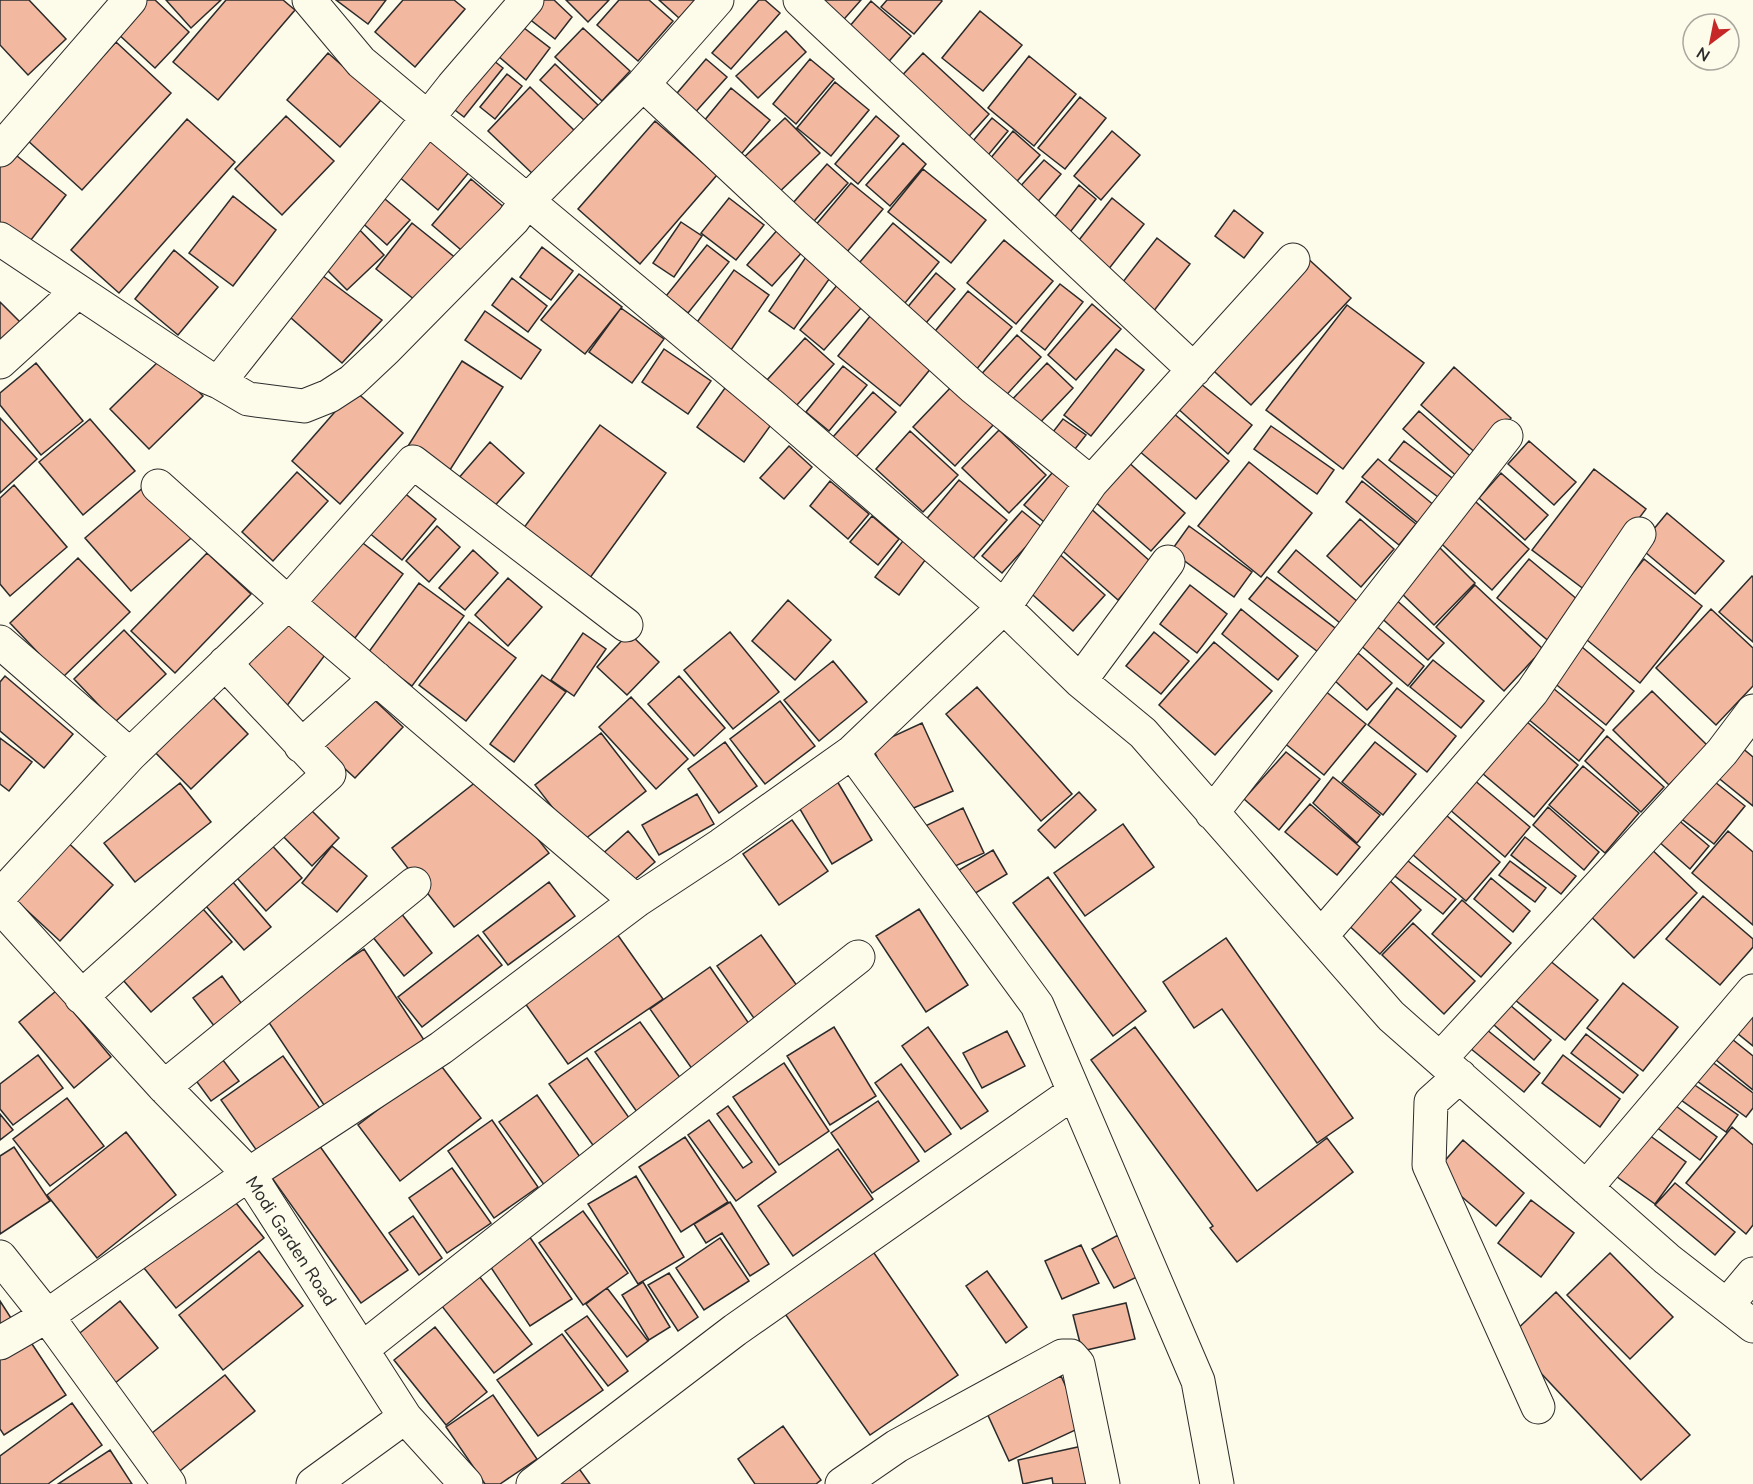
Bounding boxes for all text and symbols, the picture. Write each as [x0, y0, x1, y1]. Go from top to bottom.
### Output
north arrow [1681, 12, 1741, 72]
text: N [1693, 41, 1714, 66]
street label: Modi Garden Road [240, 1171, 342, 1311]

